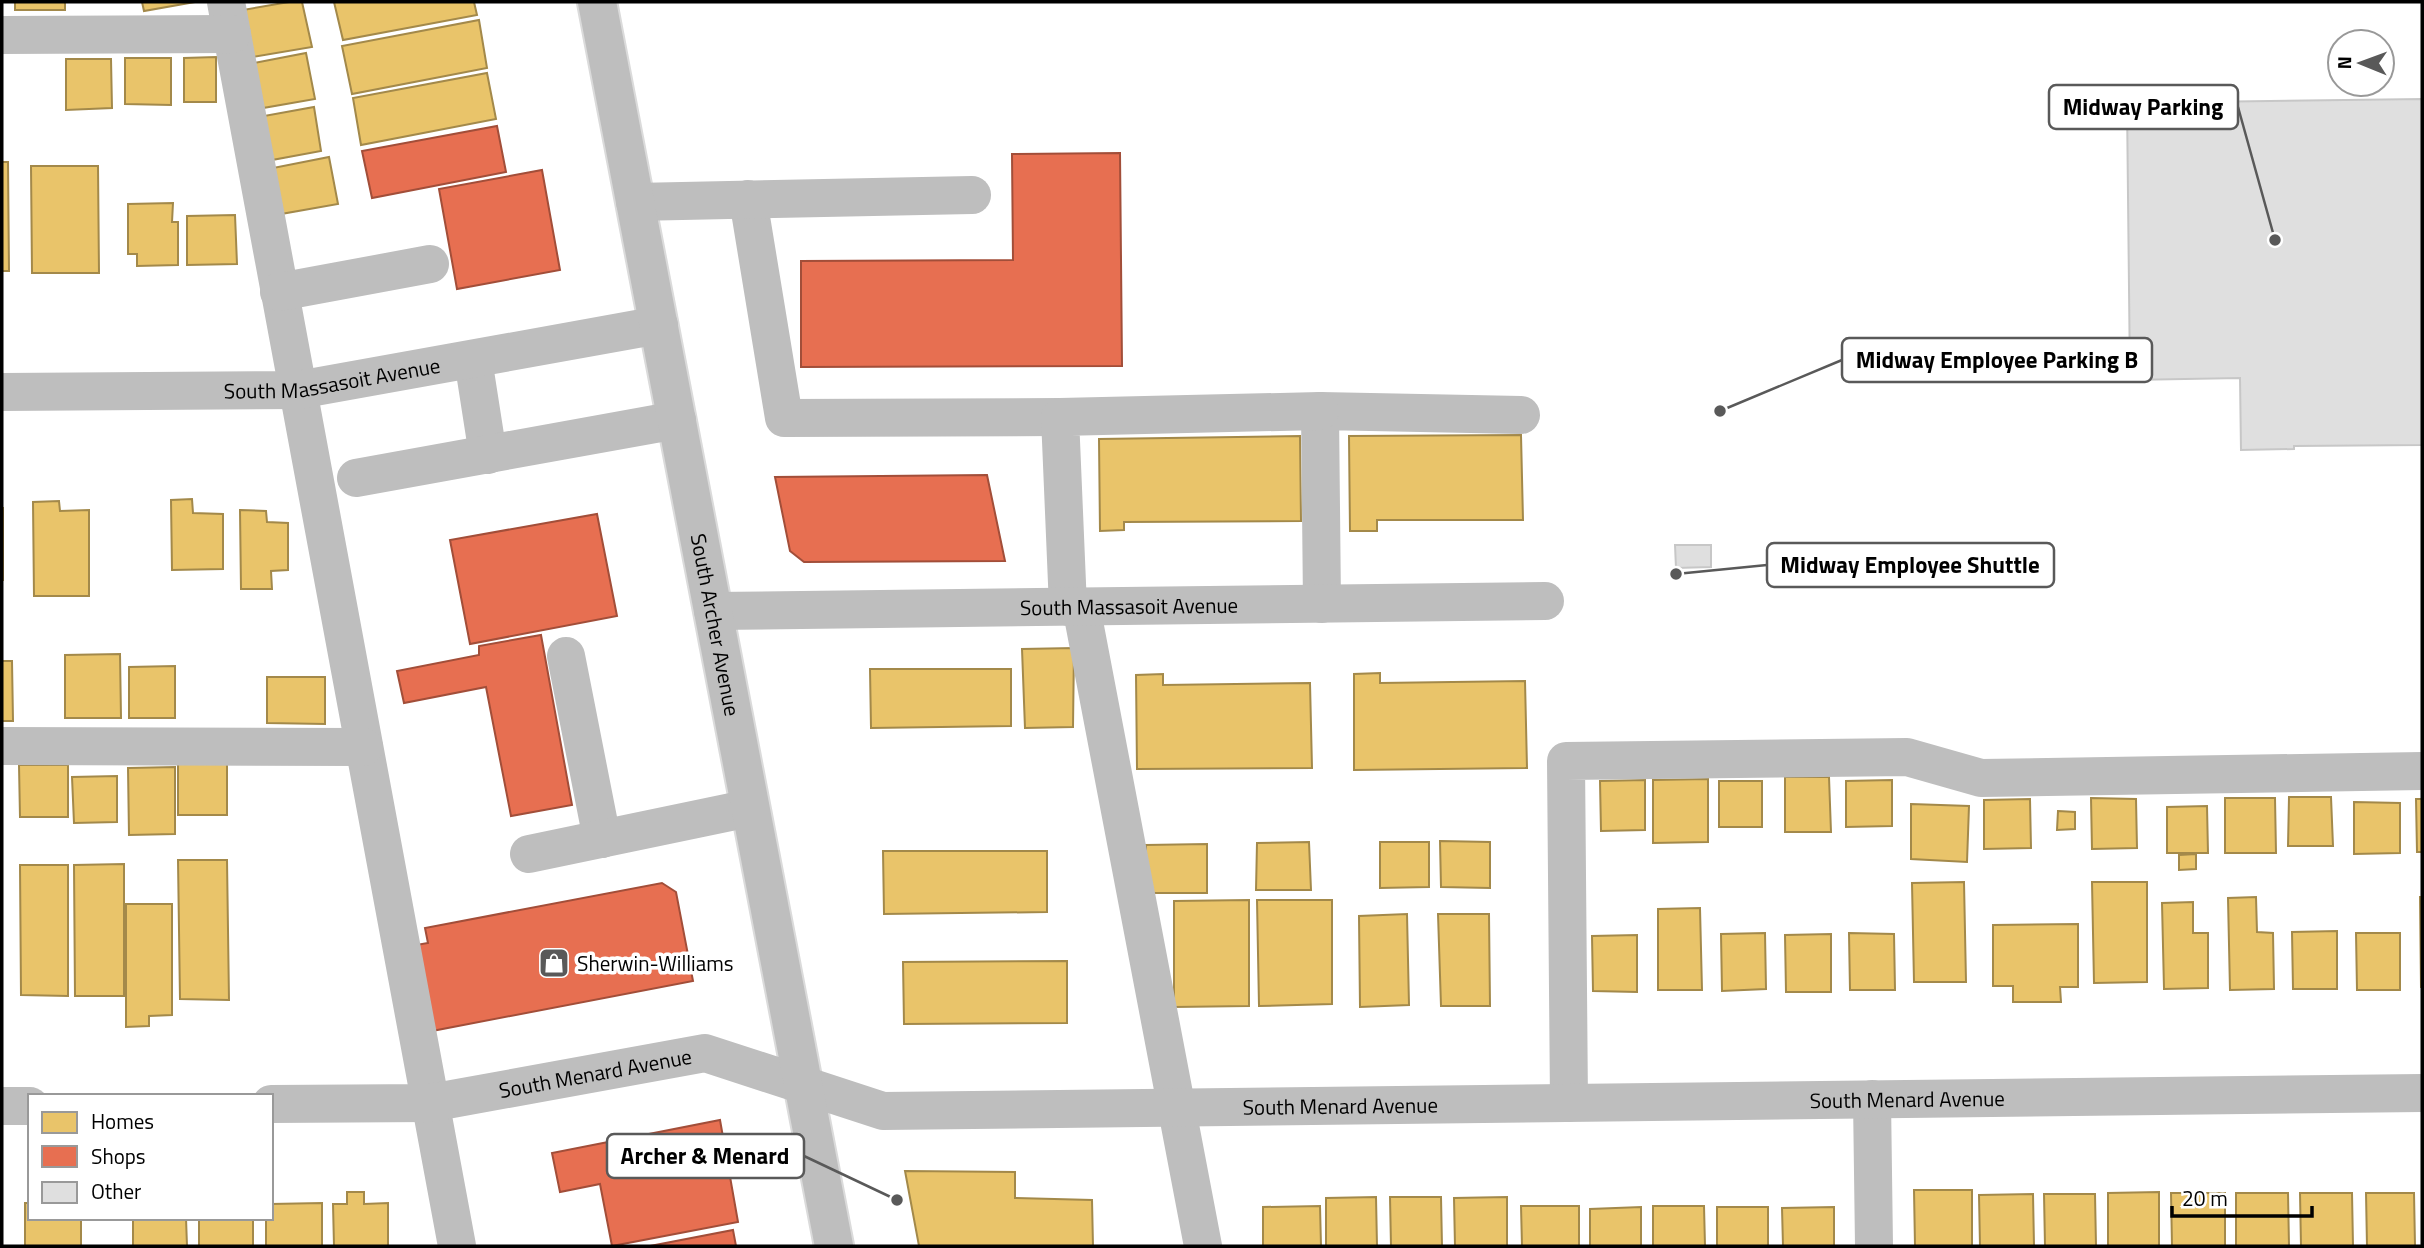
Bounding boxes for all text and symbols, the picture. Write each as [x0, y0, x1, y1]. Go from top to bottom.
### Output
north arrow [2326, 28, 2396, 98]
text: N [2329, 56, 2358, 70]
callout: Midway Parking [2049, 85, 2238, 129]
text: Midway Parking [2063, 89, 2223, 124]
callout: Midway Employee Parking B [1842, 338, 2152, 382]
text: Midway Employee Parking B [1856, 342, 2138, 377]
street label: South Massasoit Avenue [224, 349, 443, 407]
street label: South Archer Avenue [683, 531, 749, 719]
callout: Midway Employee Shuttle [1767, 543, 2054, 587]
text: Midway Employee Shuttle [1780, 547, 2040, 582]
street label: South Massasoit Avenue [1020, 589, 1238, 623]
shop icon: Sherwin-Williams [537, 946, 571, 980]
place label: Sherwin-Williams [577, 947, 734, 979]
street label: South Menard Avenue [496, 1040, 694, 1106]
street label: South Menard Avenue [1809, 1082, 2005, 1116]
street label: South Menard Avenue [1242, 1089, 1438, 1123]
legend [28, 1094, 273, 1220]
text: Homes [91, 1105, 154, 1137]
callout: Archer & Menard [607, 1134, 804, 1178]
text: Archer & Menard [621, 1138, 789, 1173]
text: Shops [91, 1140, 146, 1172]
scale bar [2172, 1174, 2312, 1218]
text: Other [91, 1175, 141, 1207]
text: 20 m [2182, 1182, 2228, 1214]

